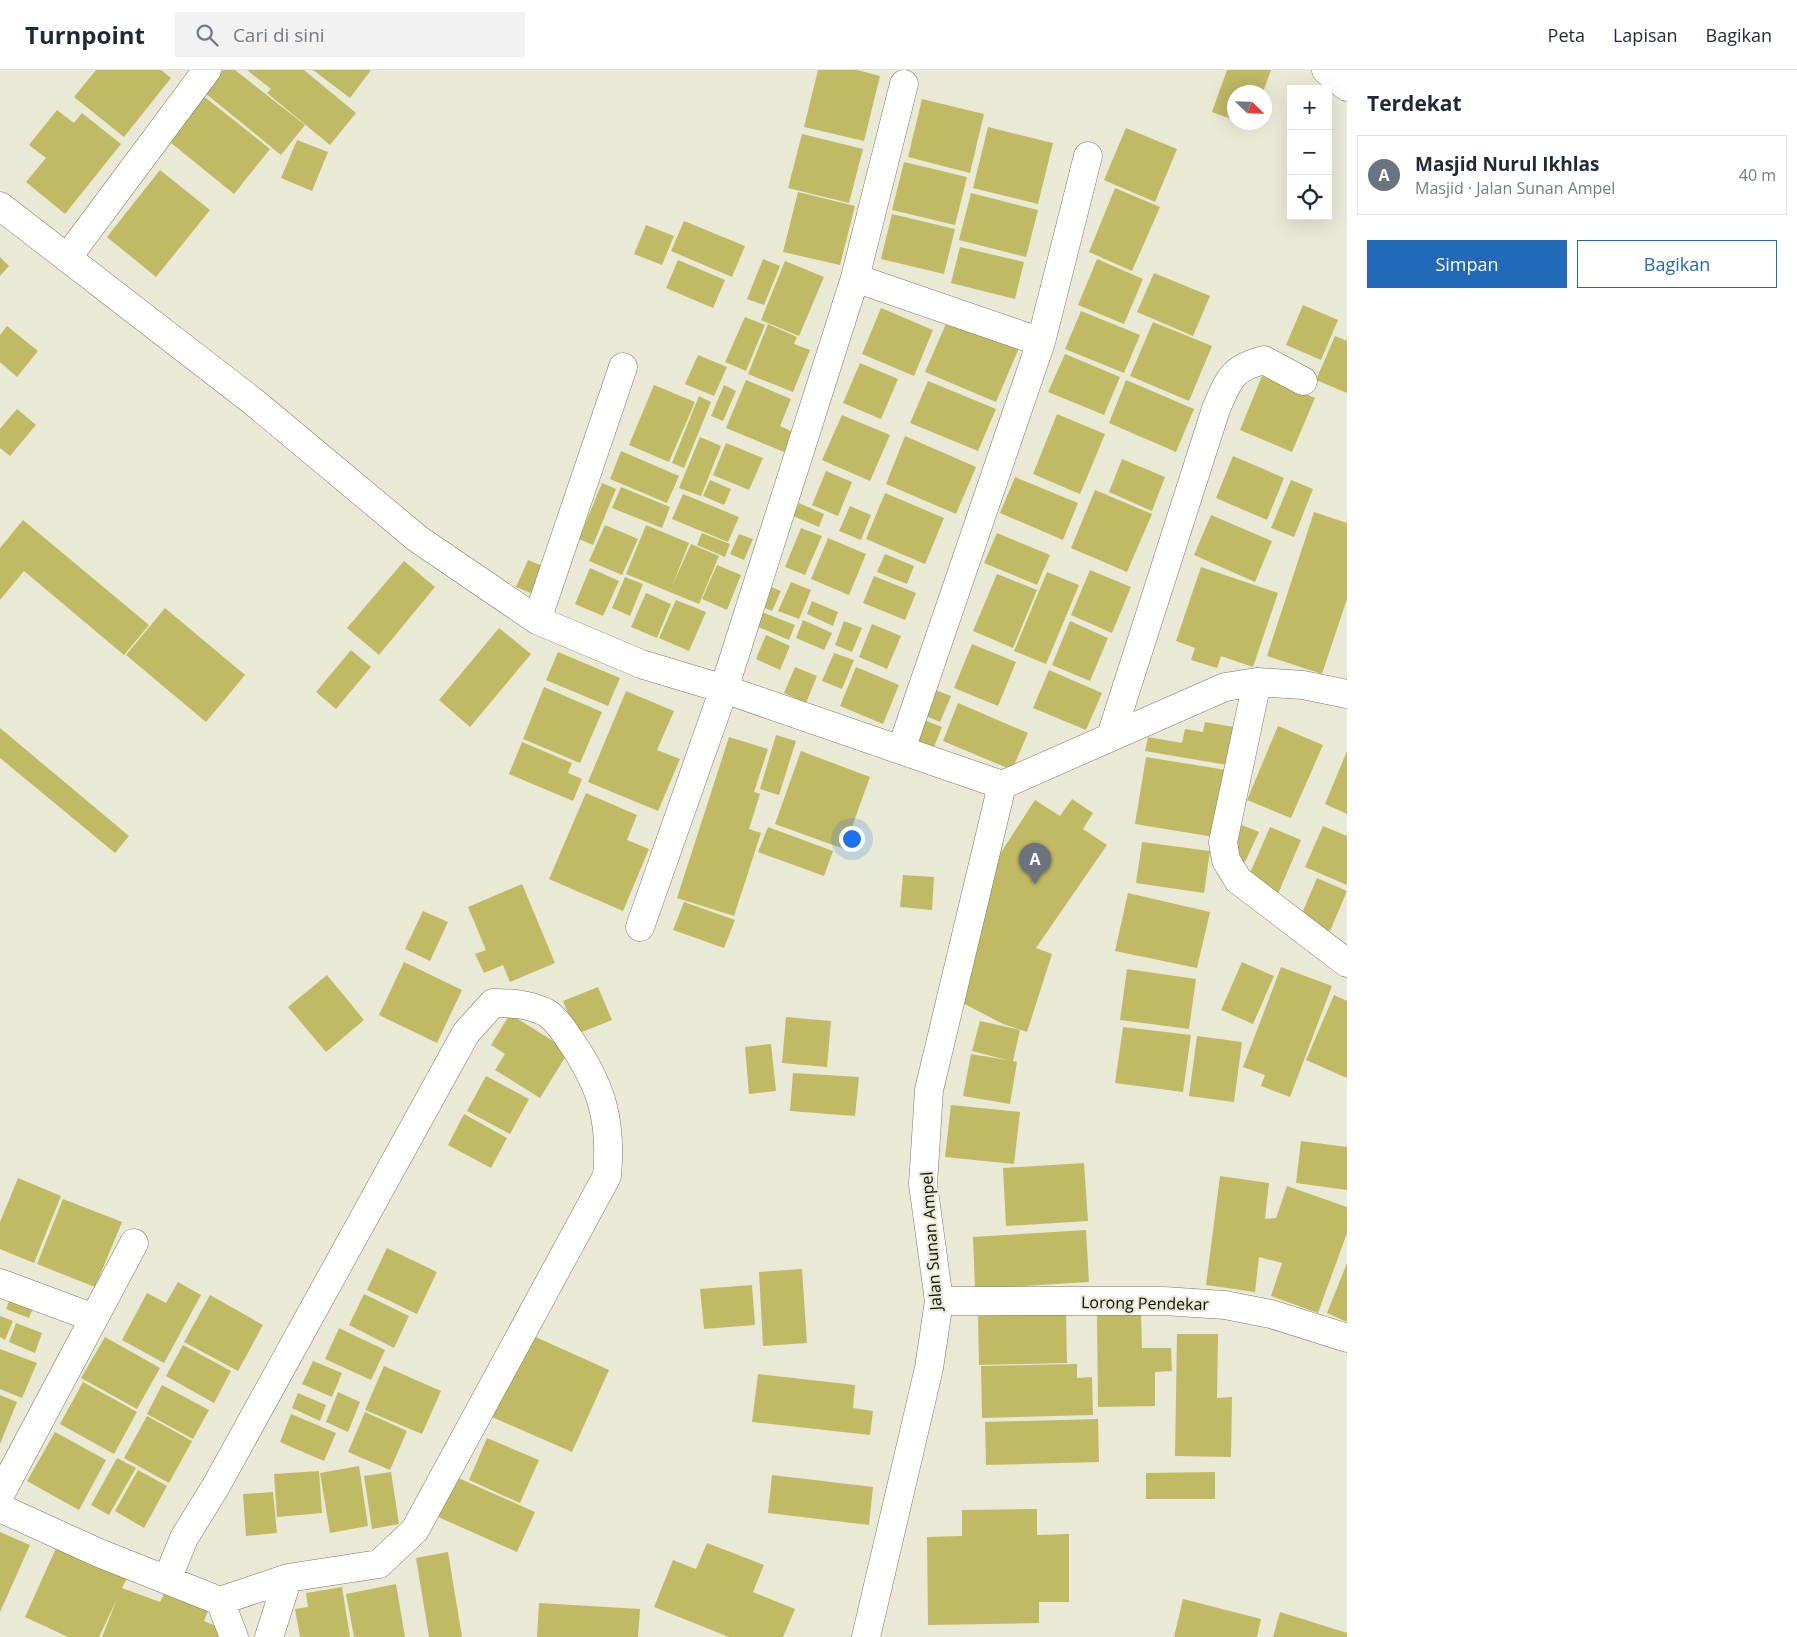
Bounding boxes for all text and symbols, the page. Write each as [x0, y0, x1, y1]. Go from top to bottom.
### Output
search box [175, 12, 525, 57]
text: Turnpoint [25, 18, 145, 51]
icon: search [193, 21, 221, 49]
text: Cari di sini [233, 22, 325, 48]
text: Peta [1548, 23, 1585, 47]
text: Lapisan [1613, 23, 1678, 47]
text: Bagikan [1706, 23, 1772, 47]
north arrow [1227, 85, 1272, 130]
map controls [1287, 85, 1332, 220]
button: + [1287, 85, 1332, 130]
text: Terdekat [1367, 89, 1462, 117]
button: − [1287, 130, 1332, 175]
text: Masjid Nurul Ikhlas [1415, 151, 1599, 177]
text: A [1378, 164, 1390, 186]
text: 40 m [1739, 164, 1776, 186]
button: locate [1287, 175, 1332, 220]
text: Masjid · Jalan Sunan Ampel [1415, 177, 1615, 199]
button: Simpan [1367, 240, 1567, 288]
button: Bagikan [1577, 240, 1777, 288]
your location [839, 826, 865, 852]
pin: A [1019, 843, 1051, 884]
street label: Jalan Sunan Ampel [915, 1171, 947, 1313]
street label: Lorong Pendekar [1081, 1291, 1210, 1315]

